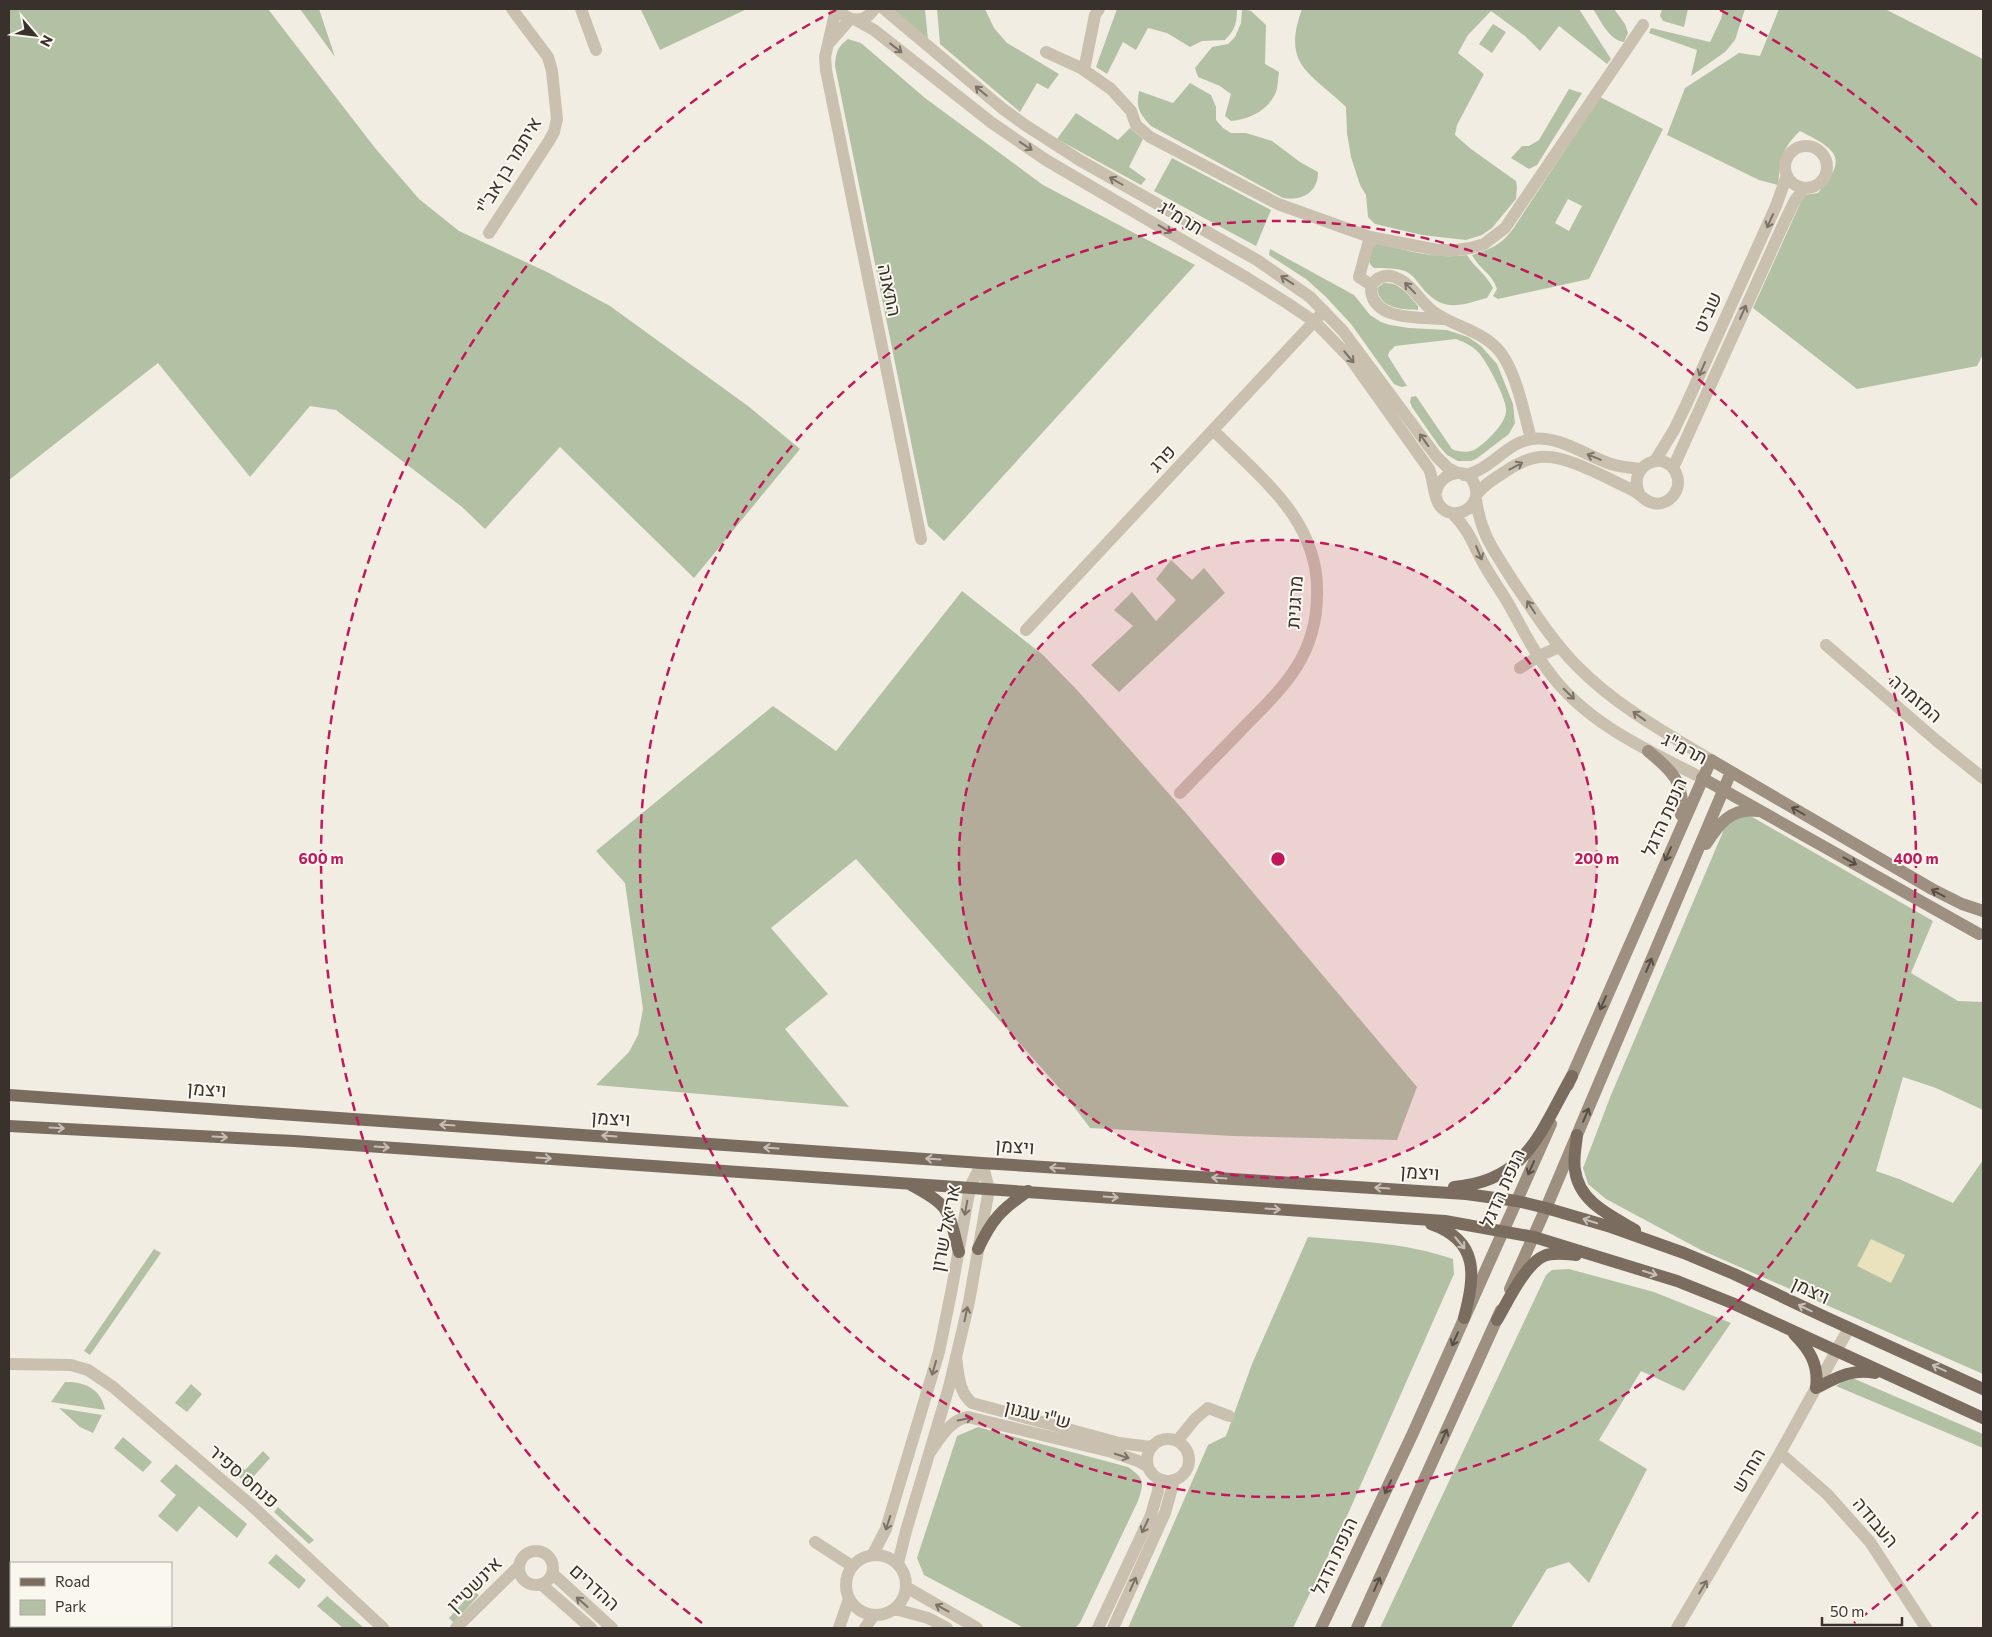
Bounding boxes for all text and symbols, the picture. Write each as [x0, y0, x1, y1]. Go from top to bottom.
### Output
north arrow [10, 10, 60, 60]
text: N [37, 33, 57, 50]
one-way arrow [889, 42, 902, 53]
one-way arrow [975, 85, 988, 97]
street label: איתמר בן אב"י [470, 112, 545, 217]
one-way arrow [1018, 141, 1032, 151]
one-way arrow [1110, 175, 1124, 185]
street label: תרמ"ג [1155, 194, 1208, 239]
one-way arrow [1764, 213, 1774, 228]
one-way arrow [1157, 225, 1171, 235]
street label: התאנה [874, 261, 907, 318]
one-way arrow [1280, 275, 1294, 285]
one-way arrow [1404, 282, 1416, 294]
street label: שביט [1687, 288, 1726, 336]
one-way arrow [1739, 305, 1749, 320]
one-way arrow [1343, 351, 1354, 364]
one-way arrow [1697, 361, 1707, 376]
one-way arrow [1419, 433, 1429, 447]
street label: פרג [1143, 439, 1180, 476]
one-way arrow [1587, 452, 1602, 461]
one-way arrow [1508, 461, 1523, 471]
one-way arrow [1474, 545, 1484, 560]
street label: מרגנית [1280, 575, 1307, 629]
one-way arrow [1525, 600, 1536, 614]
street label: המזמרה [1885, 668, 1947, 727]
one-way arrow [1562, 688, 1575, 700]
one-way arrow [1633, 711, 1646, 722]
street label: תרמ"ג [1659, 726, 1712, 769]
street label: הנפת הדגל [1636, 774, 1691, 860]
one-way arrow [1791, 805, 1806, 815]
one-way arrow [1663, 846, 1673, 861]
text: 600 m [298, 849, 344, 867]
text: 200 m [1575, 849, 1619, 867]
text: 400 m [1893, 849, 1939, 867]
centre of rings [1269, 850, 1287, 868]
one-way arrow [1843, 857, 1857, 867]
one-way arrow [1931, 888, 1946, 898]
one-way arrow [1645, 958, 1654, 973]
one-way arrow [1598, 995, 1608, 1010]
street label: ויצמן [187, 1076, 227, 1101]
street label: ויצמן [591, 1105, 631, 1130]
one-way arrow [1581, 1108, 1591, 1123]
one-way arrow [439, 1120, 455, 1130]
one-way arrow [49, 1124, 65, 1133]
one-way arrow [601, 1132, 617, 1141]
one-way arrow [211, 1133, 227, 1142]
street label: ויצמן [995, 1133, 1035, 1158]
one-way arrow [374, 1143, 390, 1152]
one-way arrow [763, 1143, 779, 1152]
street label: הנפת הדגל [1474, 1145, 1529, 1231]
one-way arrow [536, 1154, 552, 1163]
one-way arrow [925, 1155, 941, 1164]
street label: ויצמן [1400, 1159, 1440, 1184]
one-way arrow [1526, 1160, 1536, 1175]
one-way arrow [1050, 1163, 1066, 1172]
one-way arrow [1212, 1173, 1228, 1182]
street label: אריאל שרון [925, 1182, 964, 1273]
one-way arrow [1374, 1184, 1390, 1193]
one-way arrow [1103, 1193, 1119, 1202]
one-way arrow [961, 1200, 971, 1216]
one-way arrow [1265, 1204, 1281, 1214]
one-way arrow [1582, 1215, 1598, 1225]
one-way arrow [1455, 1236, 1466, 1249]
one-way arrow [1641, 1268, 1657, 1278]
street label: ויצמן [1789, 1271, 1834, 1308]
one-way arrow [1798, 1303, 1813, 1312]
one-way arrow [962, 1306, 971, 1322]
one-way arrow [1450, 1331, 1460, 1346]
one-way arrow [929, 1359, 939, 1375]
one-way arrow [1932, 1363, 1947, 1372]
street label: ש"י עגנון [1002, 1394, 1074, 1433]
one-way arrow [956, 1414, 972, 1423]
one-way arrow [1440, 1429, 1450, 1444]
street label: פנחס ספיר [205, 1439, 284, 1512]
street label: החרש [1726, 1444, 1769, 1496]
one-way arrow [1113, 1451, 1129, 1461]
one-way arrow [1382, 1479, 1392, 1494]
street label: העבודה [1849, 1492, 1904, 1552]
street label: הנפת הדגל [1305, 1513, 1362, 1599]
one-way arrow [883, 1515, 892, 1531]
one-way arrow [1140, 1518, 1150, 1533]
street label: אינשטיין [441, 1551, 506, 1616]
street label: ההדרים [566, 1558, 625, 1615]
legend [10, 1562, 172, 1627]
text: Road [55, 1572, 90, 1590]
one-way arrow [1129, 1577, 1139, 1592]
one-way arrow [1373, 1577, 1383, 1592]
one-way arrow [1698, 1580, 1708, 1594]
scale bar [1822, 1594, 1902, 1626]
one-way arrow [575, 1596, 588, 1608]
text: Park [55, 1597, 86, 1615]
text: 50 m [1830, 1602, 1864, 1620]
one-way arrow [934, 1603, 949, 1613]

